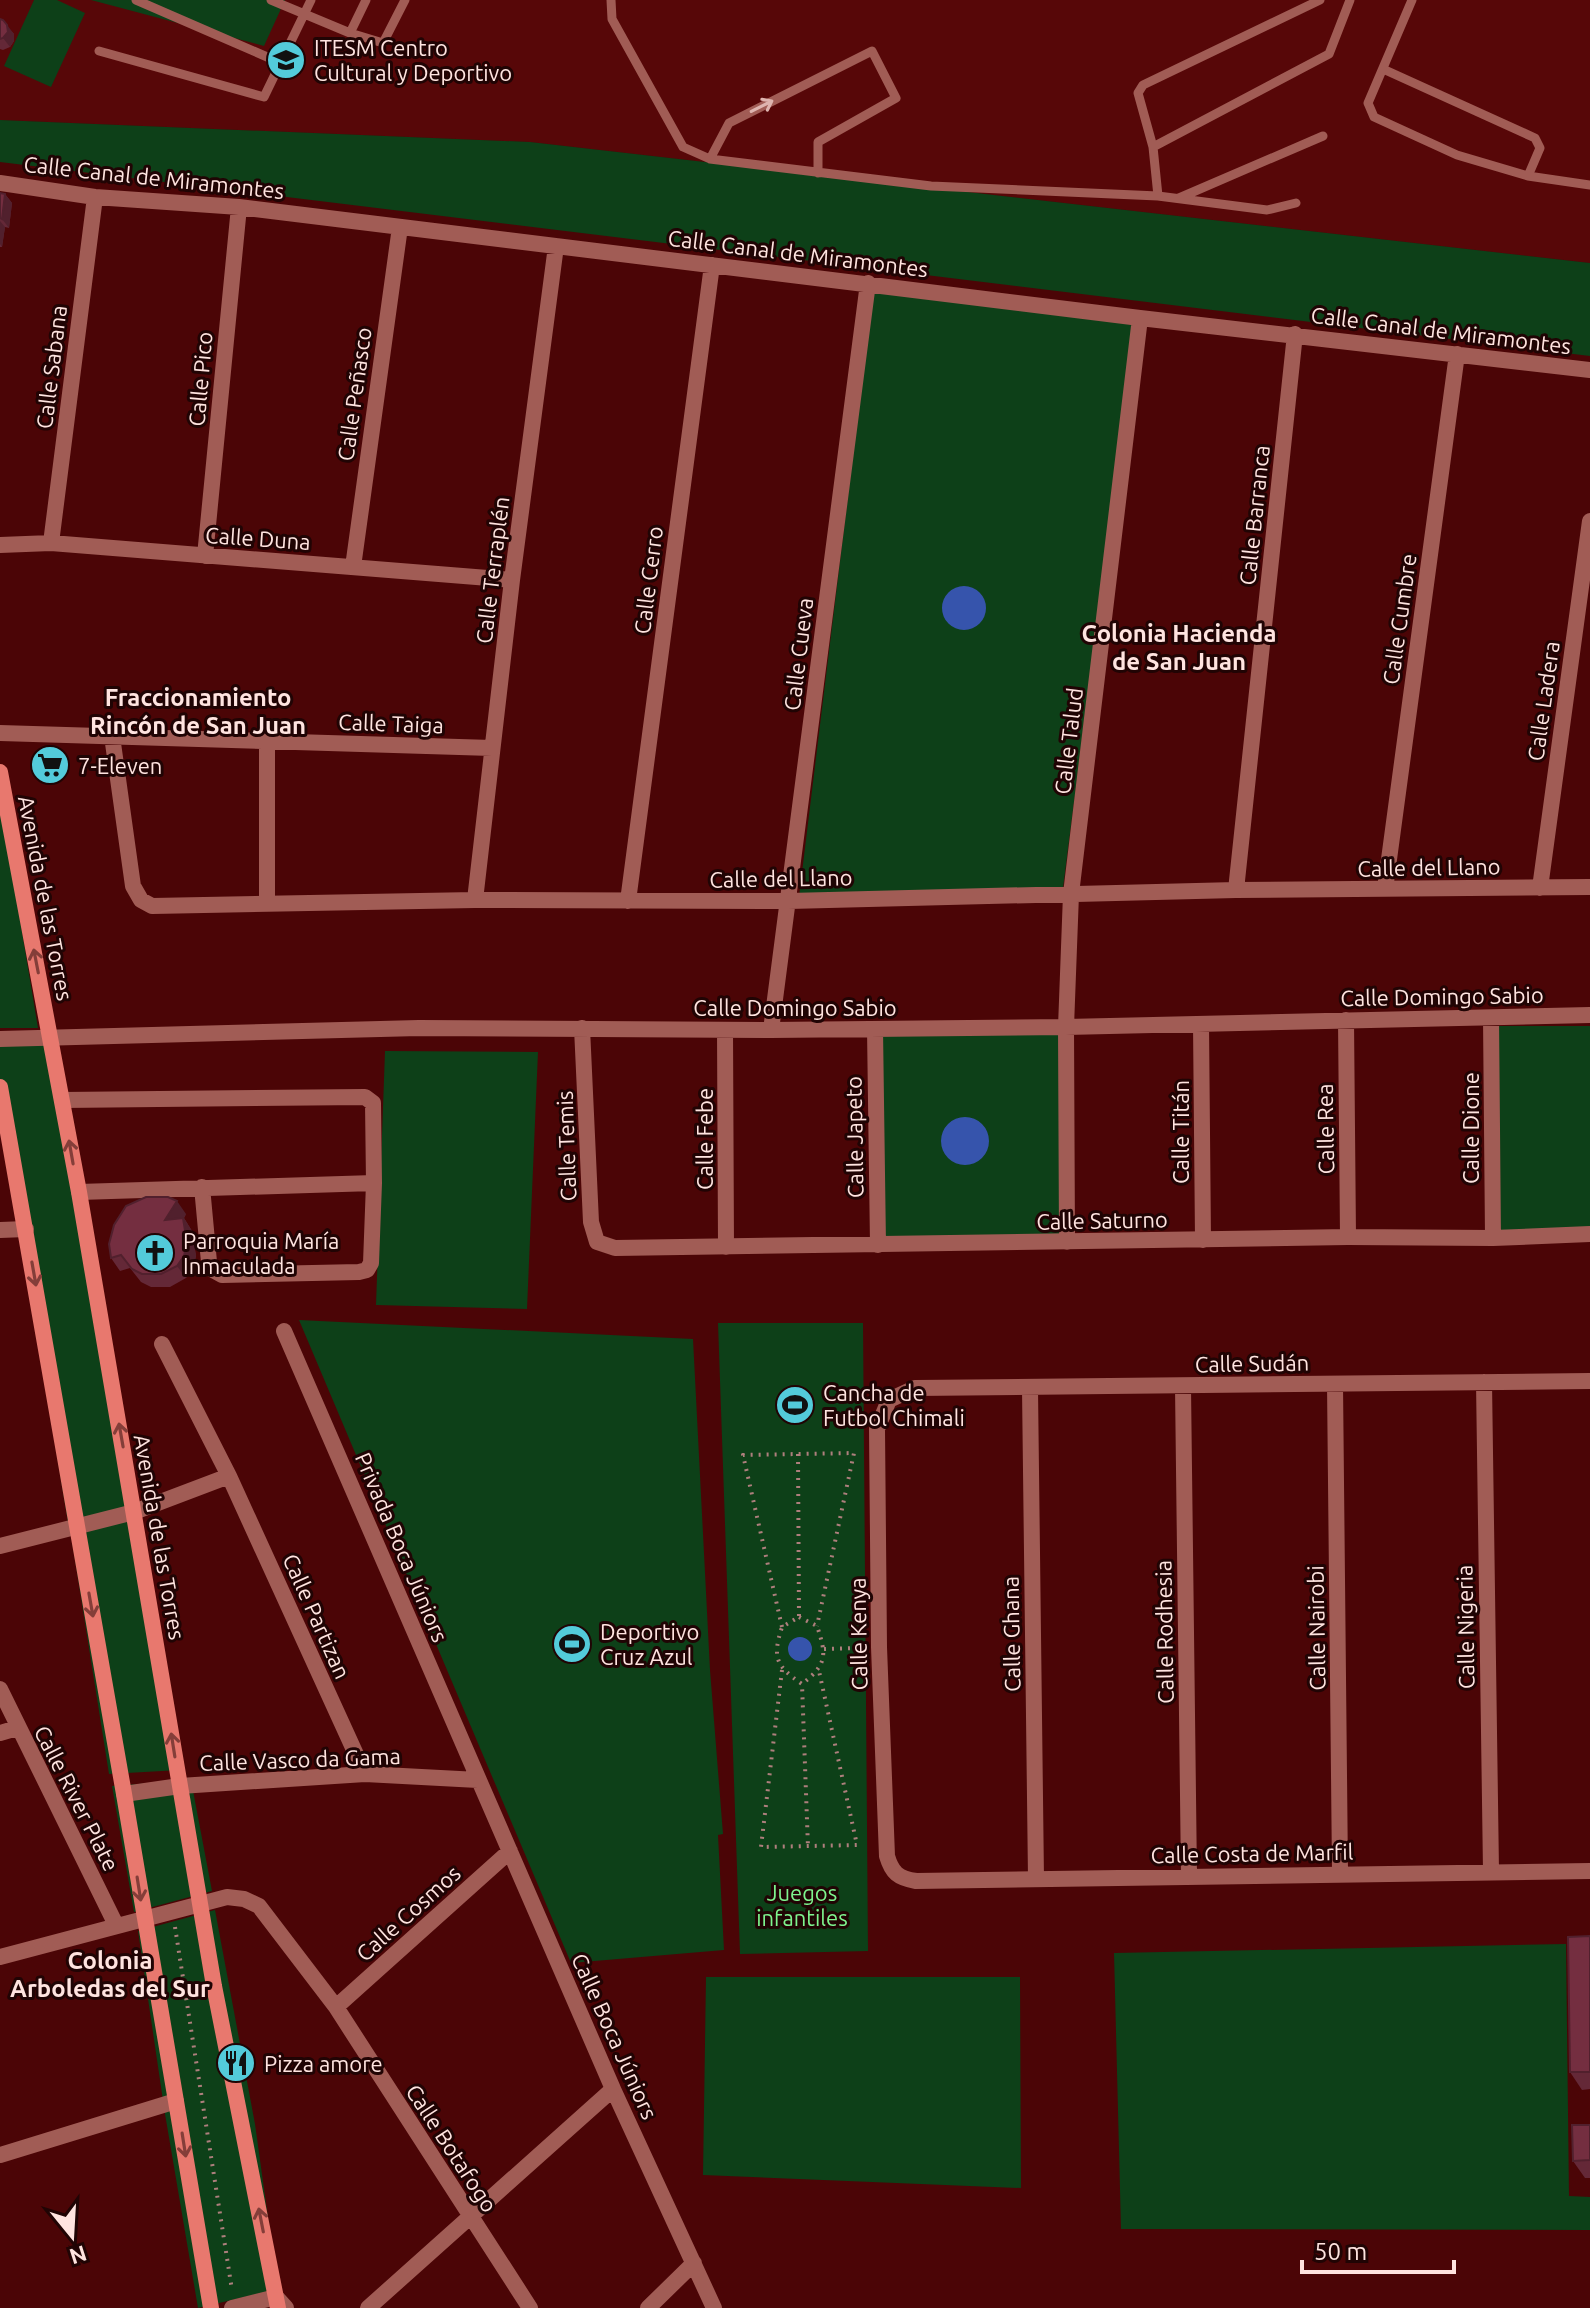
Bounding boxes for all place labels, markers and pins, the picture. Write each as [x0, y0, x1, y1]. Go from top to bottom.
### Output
place label: ITESM Centro Cultural y Deportivo [314, 35, 512, 85]
school or university icon: ITESM Centro Cultural y Deportivo [265, 39, 307, 81]
supermarket icon: 7-Eleven [29, 744, 71, 786]
place label: 7-Eleven [78, 753, 162, 778]
place label: Parroquia María Inmaculada [183, 1228, 339, 1278]
church icon: Parroquia María Inmaculada [134, 1232, 176, 1274]
place label: Cancha de Futbol Chimali [823, 1380, 965, 1430]
sports icon: Cancha de Futbol Chimali [774, 1384, 816, 1426]
place label: Deportivo Cruz Azul [600, 1619, 699, 1669]
sports icon: Deportivo Cruz Azul [551, 1623, 593, 1665]
restaurant icon: Pizza amore [215, 2042, 257, 2084]
place label: Pizza amore [264, 2051, 383, 2076]

